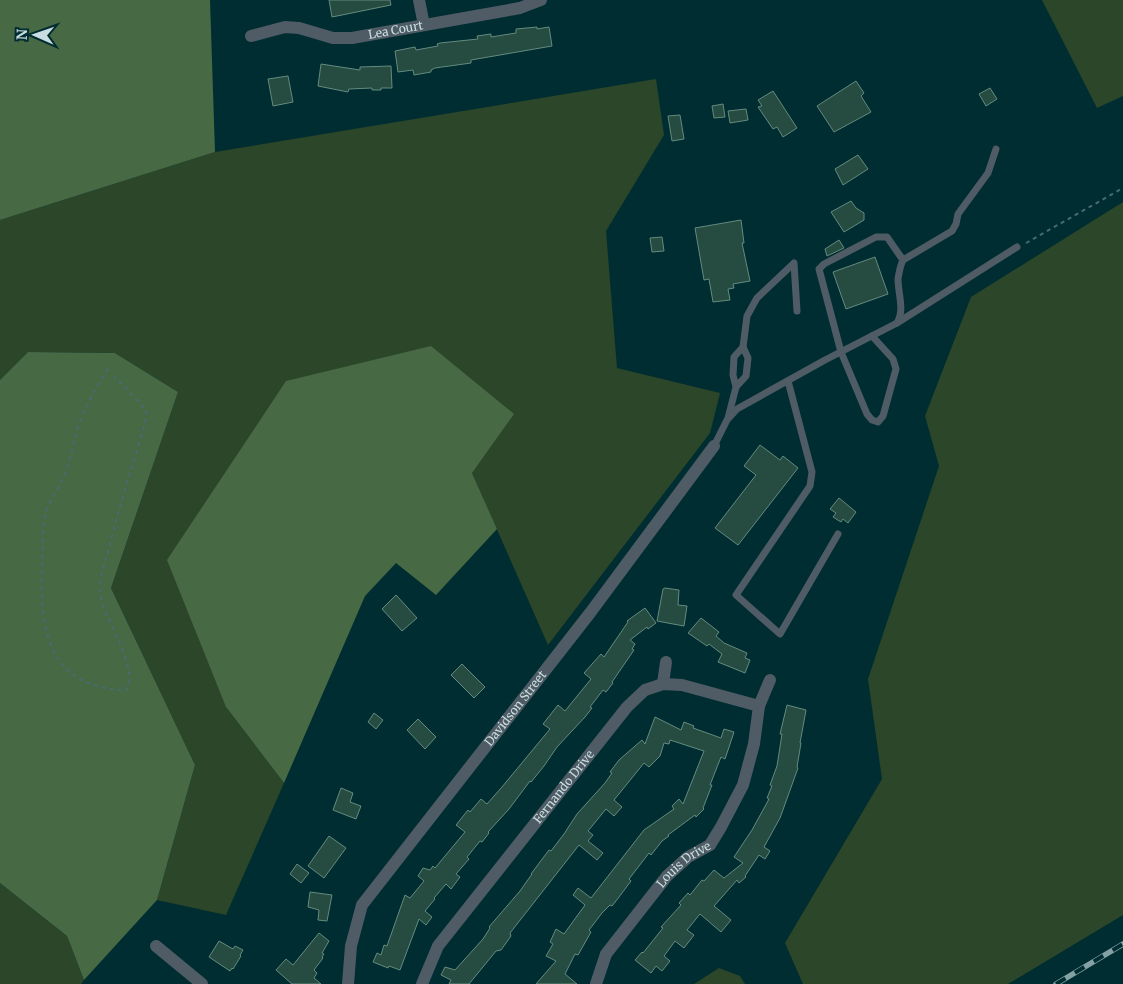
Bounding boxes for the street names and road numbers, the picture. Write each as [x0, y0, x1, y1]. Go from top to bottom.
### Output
street label: Lea Court [367, 17, 424, 42]
street label: Davidson Street [481, 667, 549, 749]
street label: Fernando Drive [530, 747, 597, 826]
street label: Louis Drive [653, 838, 713, 890]

